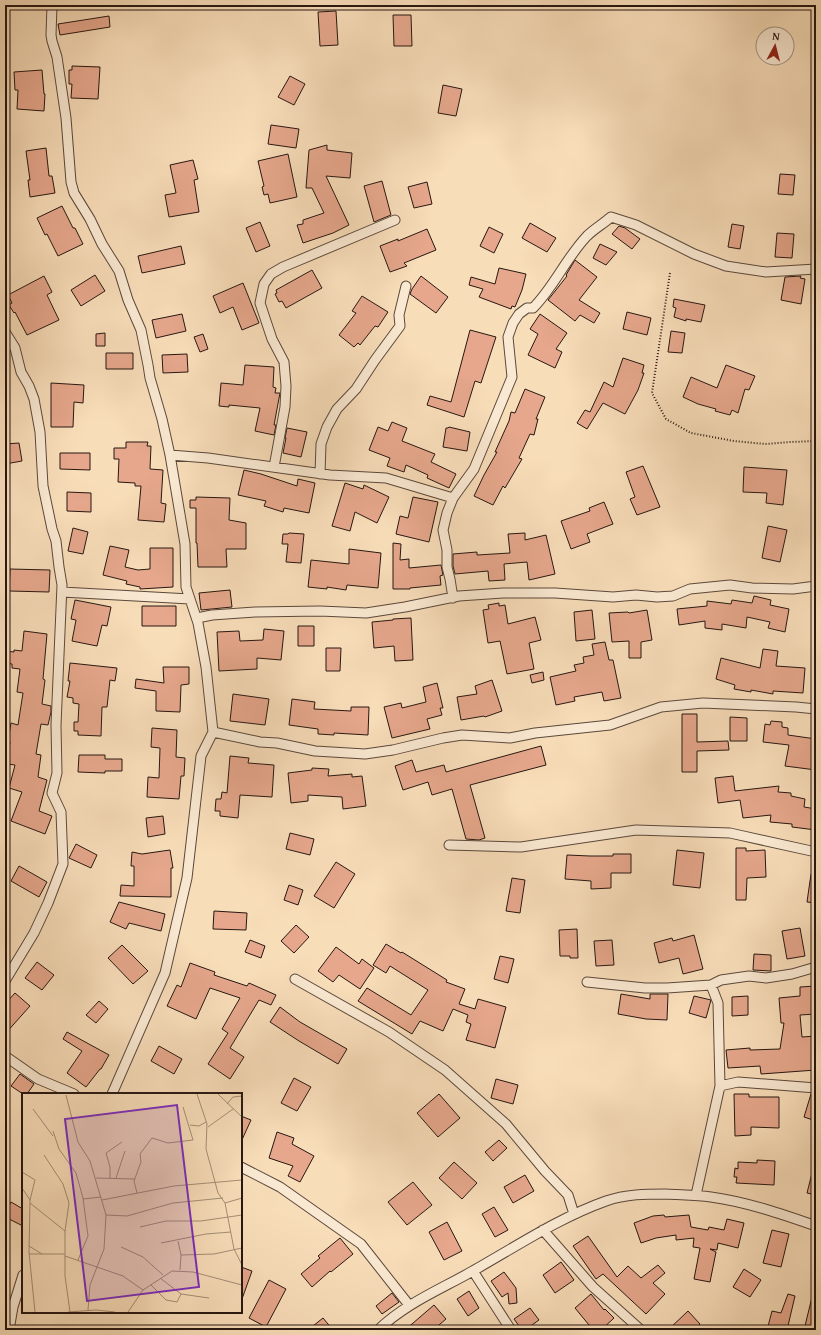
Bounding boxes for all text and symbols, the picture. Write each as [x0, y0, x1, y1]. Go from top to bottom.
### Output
north arrow [755, 26, 795, 66]
text: N [772, 28, 781, 45]
inset map [22, 1093, 242, 1313]

